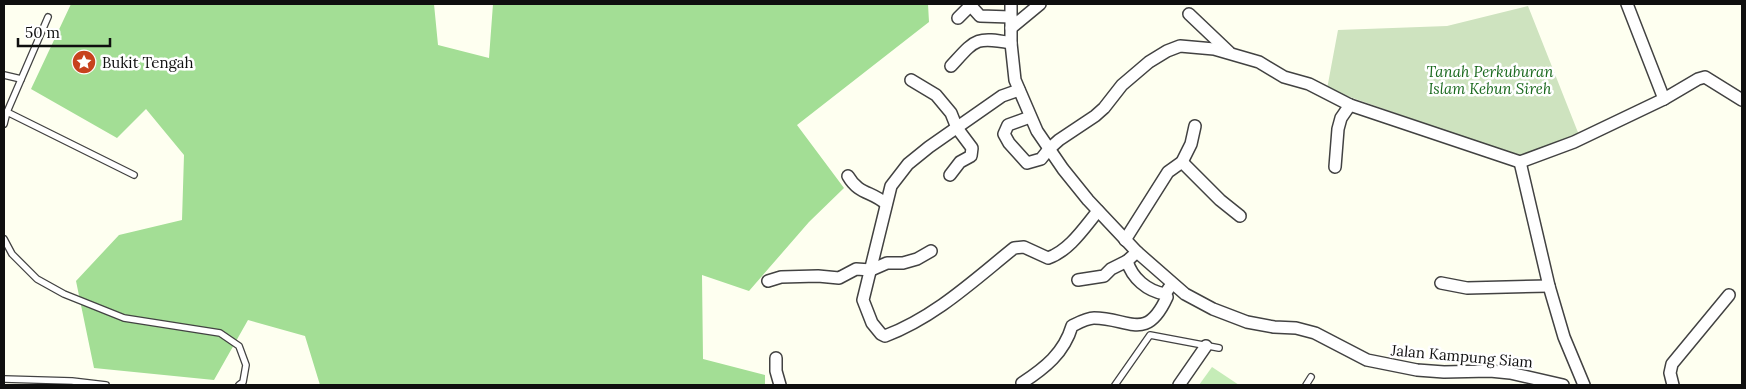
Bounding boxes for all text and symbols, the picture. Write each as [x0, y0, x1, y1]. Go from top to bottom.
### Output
scale bar [18, 15, 110, 47]
text: 50 m [25, 23, 60, 42]
place icon: Bukit Tengah [71, 49, 97, 75]
place label: Bukit Tengah [102, 53, 194, 72]
park label: Tanah Perkuburan Islam Kebun Sireh [1427, 62, 1554, 98]
street label: Jalan Kampung Siam [1389, 340, 1534, 372]

